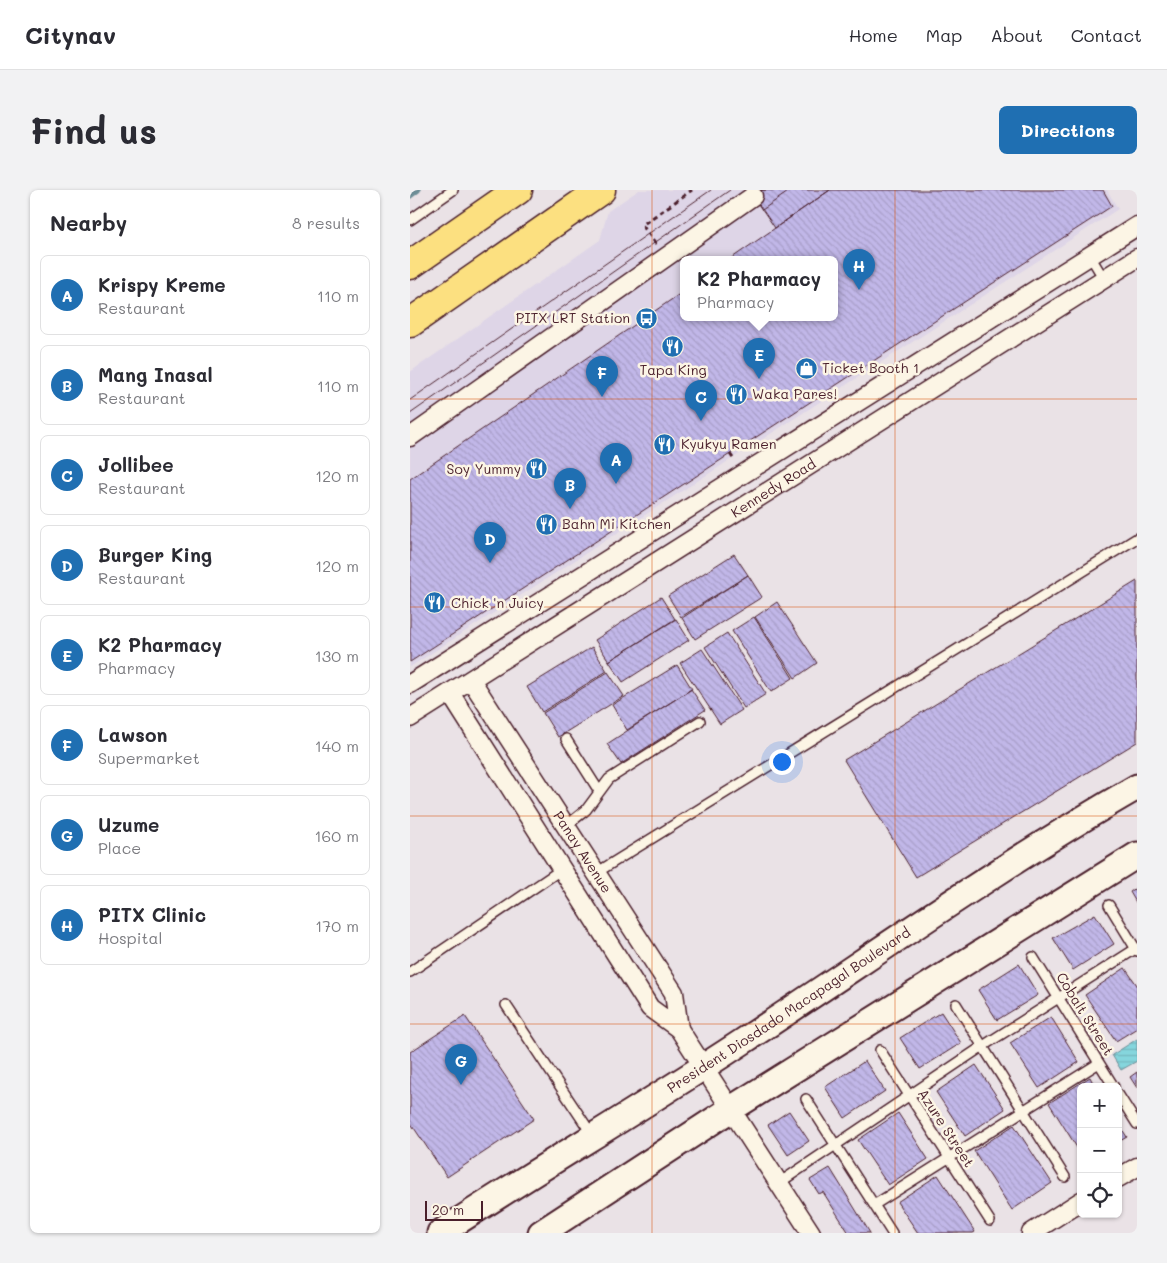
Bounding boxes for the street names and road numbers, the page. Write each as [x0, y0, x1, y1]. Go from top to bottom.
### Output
street label: Kennedy Road [727, 454, 819, 522]
street label: Panay Avenue [549, 807, 617, 896]
street label: President Diosdado Macapagal Boulevard [663, 922, 914, 1097]
street label: Cobalt Street [1052, 969, 1119, 1059]
street label: Azure Street [914, 1085, 979, 1171]

